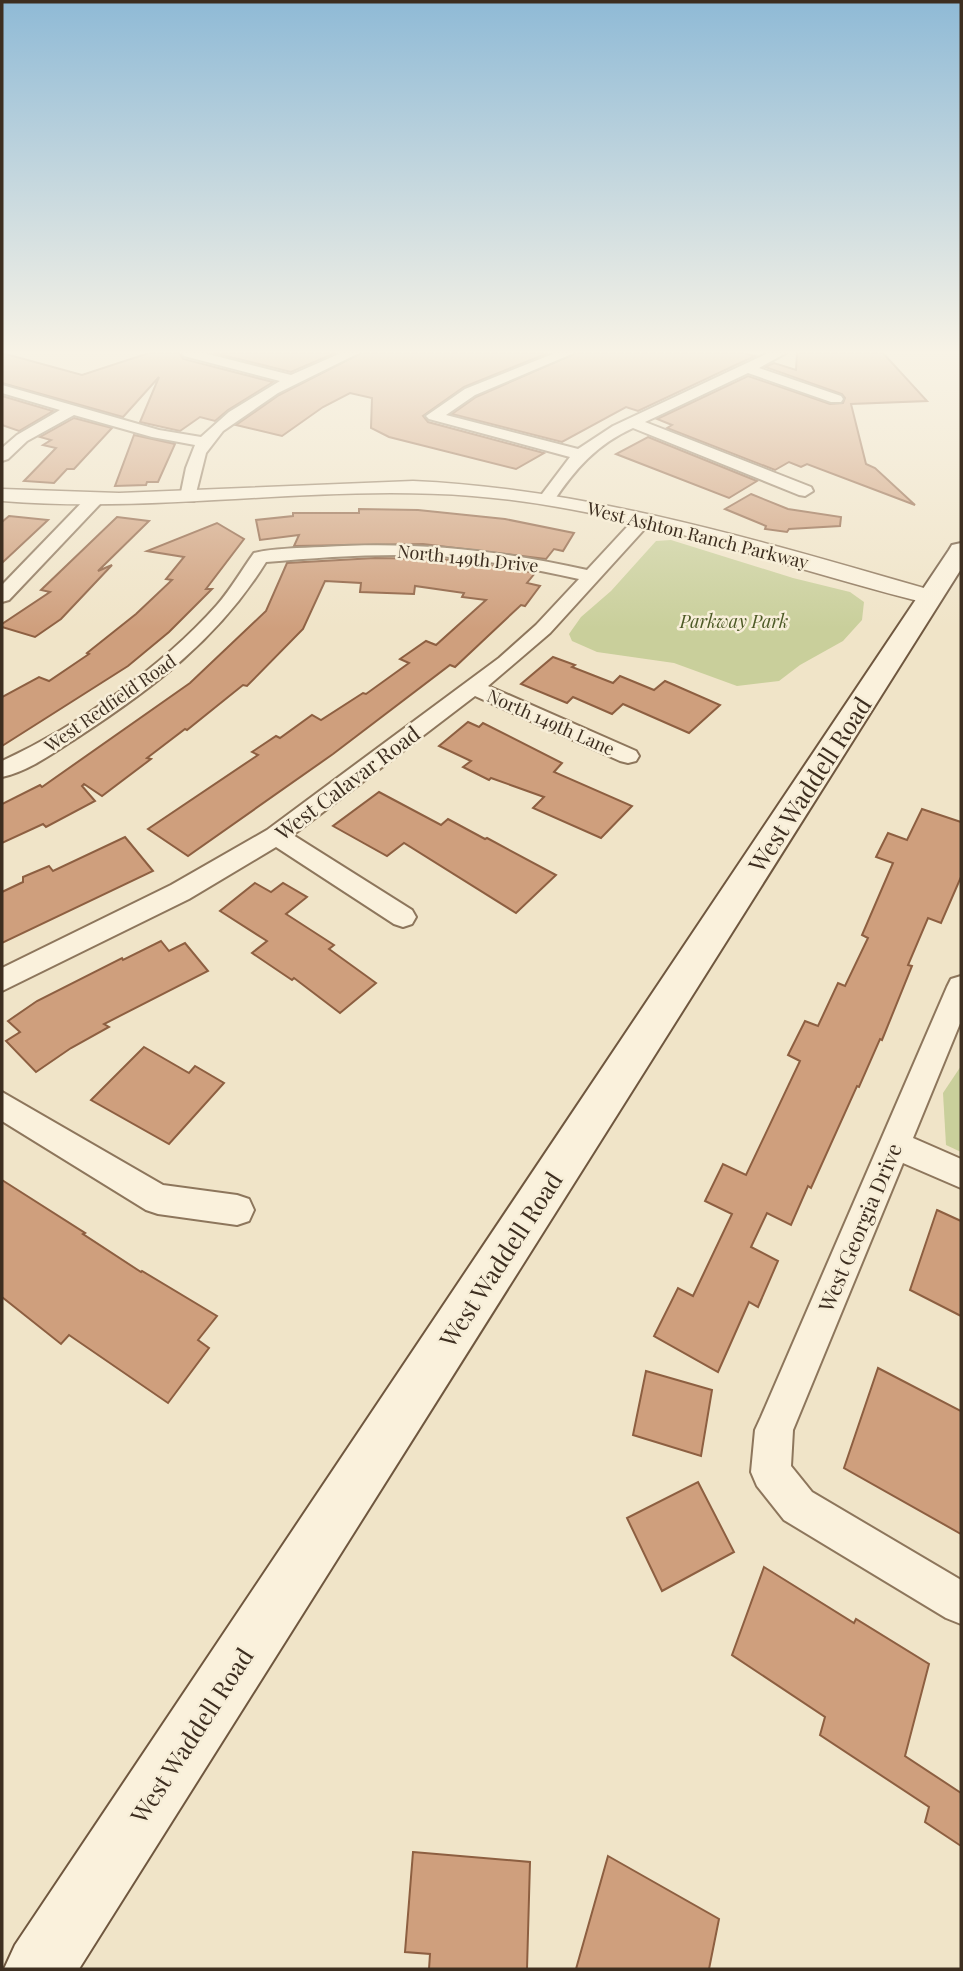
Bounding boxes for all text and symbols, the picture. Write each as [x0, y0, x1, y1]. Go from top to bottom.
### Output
street label: West Ashton Ranch Parkway [584, 496, 811, 574]
street label: North 149th Drive [396, 539, 540, 577]
park label: Parkway Park [679, 609, 788, 633]
street label: West Redfield Road [39, 648, 181, 758]
street label: North 149th Lane [483, 683, 619, 761]
street label: West Waddell Road [740, 690, 878, 879]
street label: West Calavar Road [268, 719, 425, 846]
street label: West Georgia Drive [811, 1139, 907, 1316]
street label: West Waddell Road [431, 1165, 569, 1354]
street label: West Waddell Road [122, 1641, 260, 1830]

